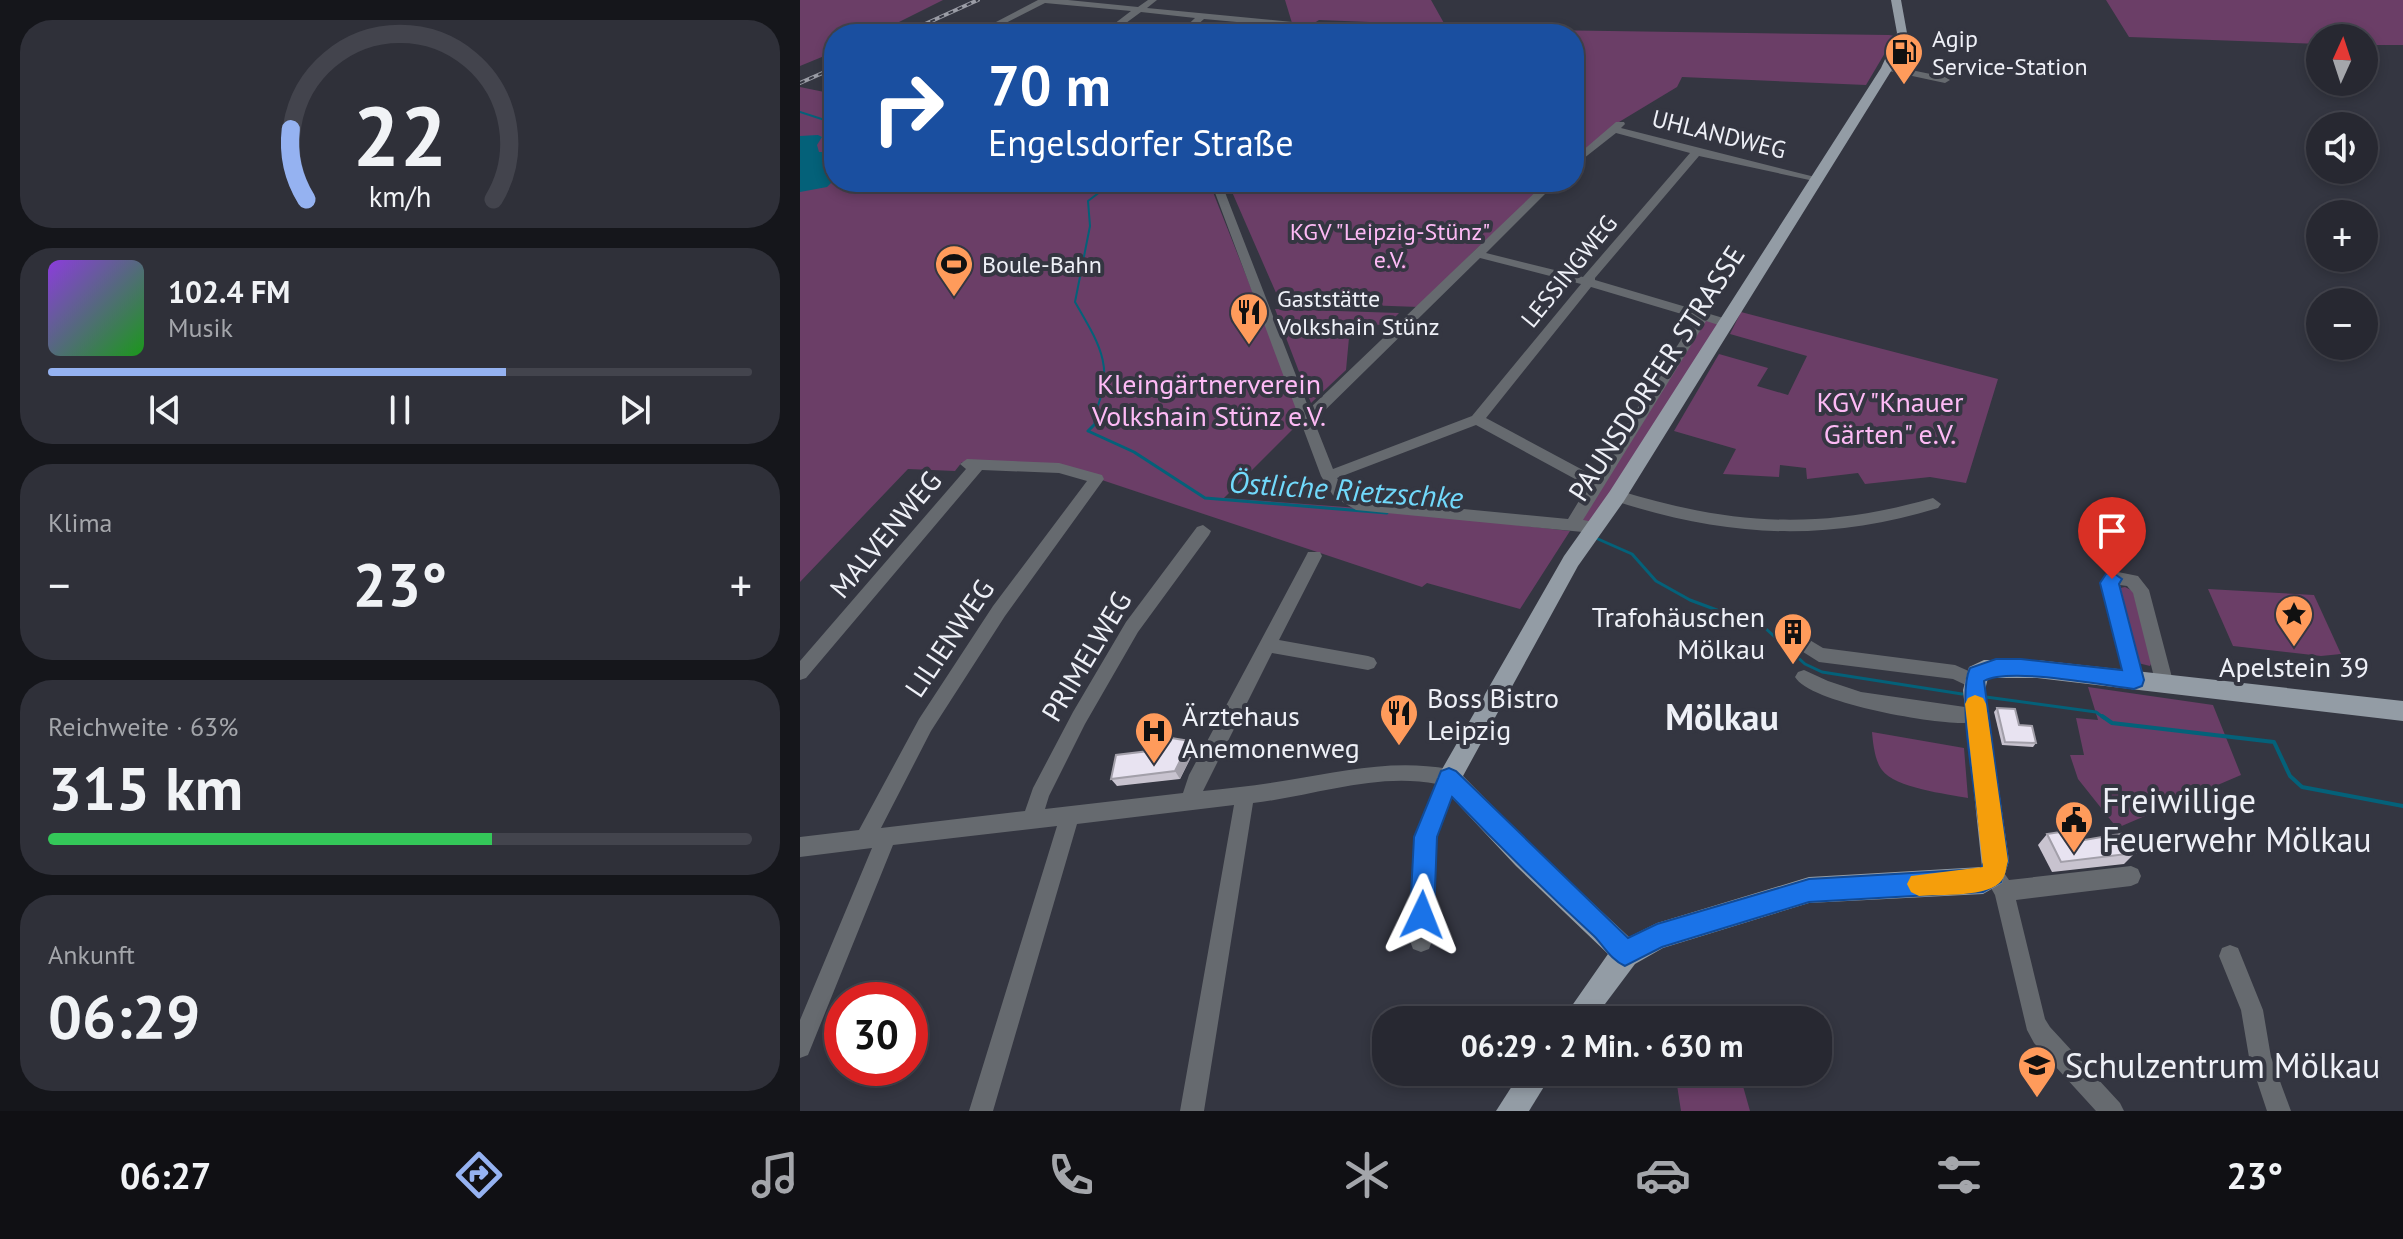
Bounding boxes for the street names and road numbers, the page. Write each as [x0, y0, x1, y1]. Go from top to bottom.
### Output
street label: UHLANDWEG [1649, 102, 1789, 166]
street label: LESSINGWEG [1514, 208, 1624, 334]
street label: PAUNSDORFER STRASSE [1559, 238, 1753, 508]
street label: MALVENWEG [821, 463, 949, 605]
street label: LILIENWEG [896, 572, 1002, 704]
street label: PRIMELWEG [1033, 584, 1139, 728]

